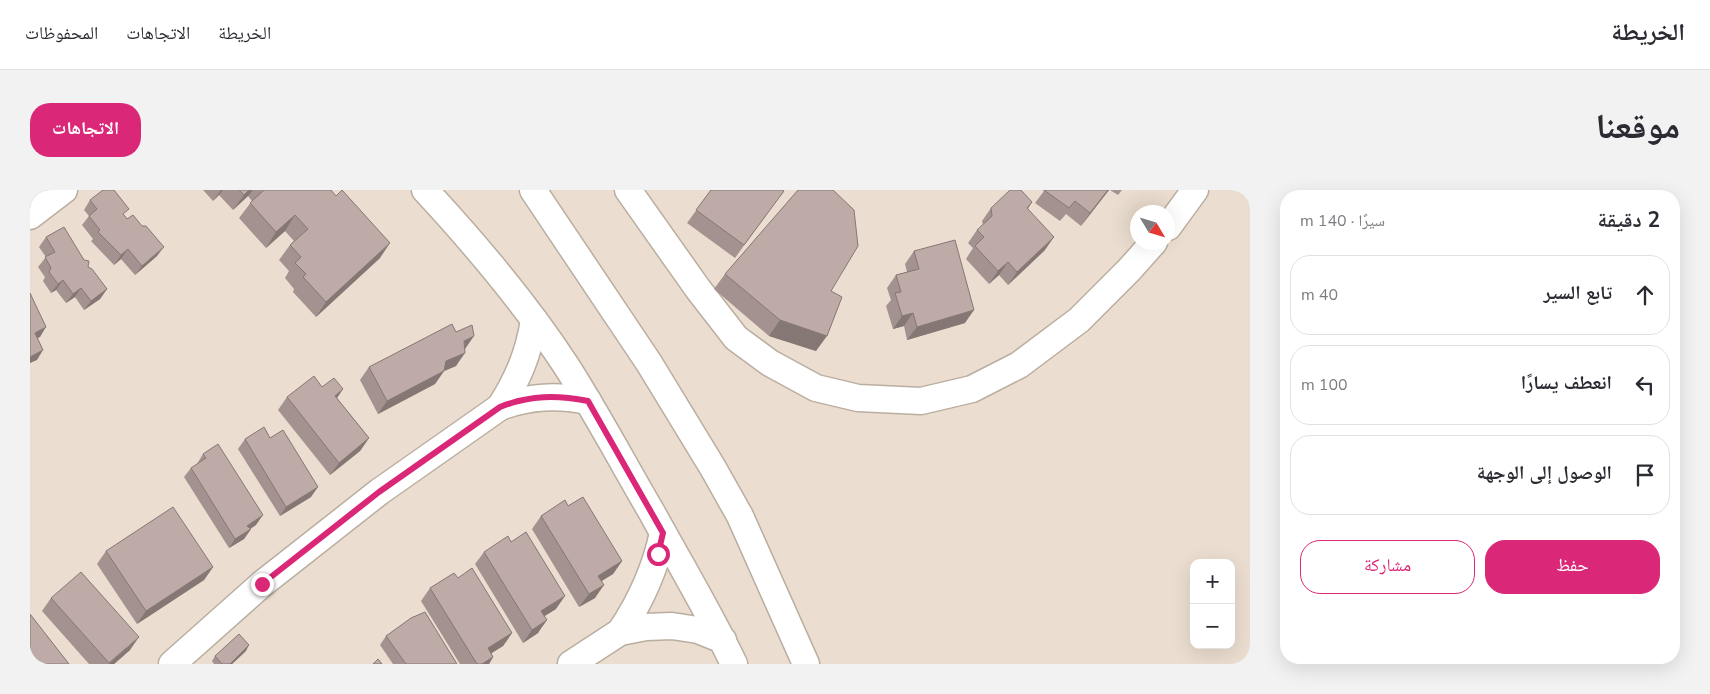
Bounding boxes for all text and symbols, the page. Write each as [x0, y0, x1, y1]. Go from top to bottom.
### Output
text: الخريطة [1611, 16, 1685, 48]
text: المحفوظات [25, 21, 98, 45]
text: الاتجاهات [126, 21, 190, 45]
text: الخريطة [218, 21, 271, 45]
button: الاتجاهات [30, 103, 141, 157]
text: موقعنا [1595, 103, 1680, 150]
north arrow [1130, 205, 1175, 250]
text: 2 دقيقة [1598, 206, 1660, 234]
text: سيرًا · 140 m [1300, 210, 1385, 232]
text: تابع السير [1543, 280, 1612, 306]
icon: ahead [1631, 281, 1659, 309]
text: 40 m [1301, 284, 1338, 306]
text: انعطف يسارًا [1521, 370, 1612, 396]
icon: left [1631, 371, 1659, 399]
text: 100 m [1301, 374, 1348, 396]
text: الوصول إلى الوجهة [1477, 460, 1612, 486]
icon: arrive [1631, 461, 1659, 489]
button: مشاركة [1300, 540, 1475, 594]
button: حفظ [1485, 540, 1660, 594]
route start [647, 543, 670, 566]
map controls [1190, 559, 1235, 649]
button: + [1190, 559, 1235, 604]
route end [251, 573, 274, 596]
button: − [1190, 604, 1235, 649]

